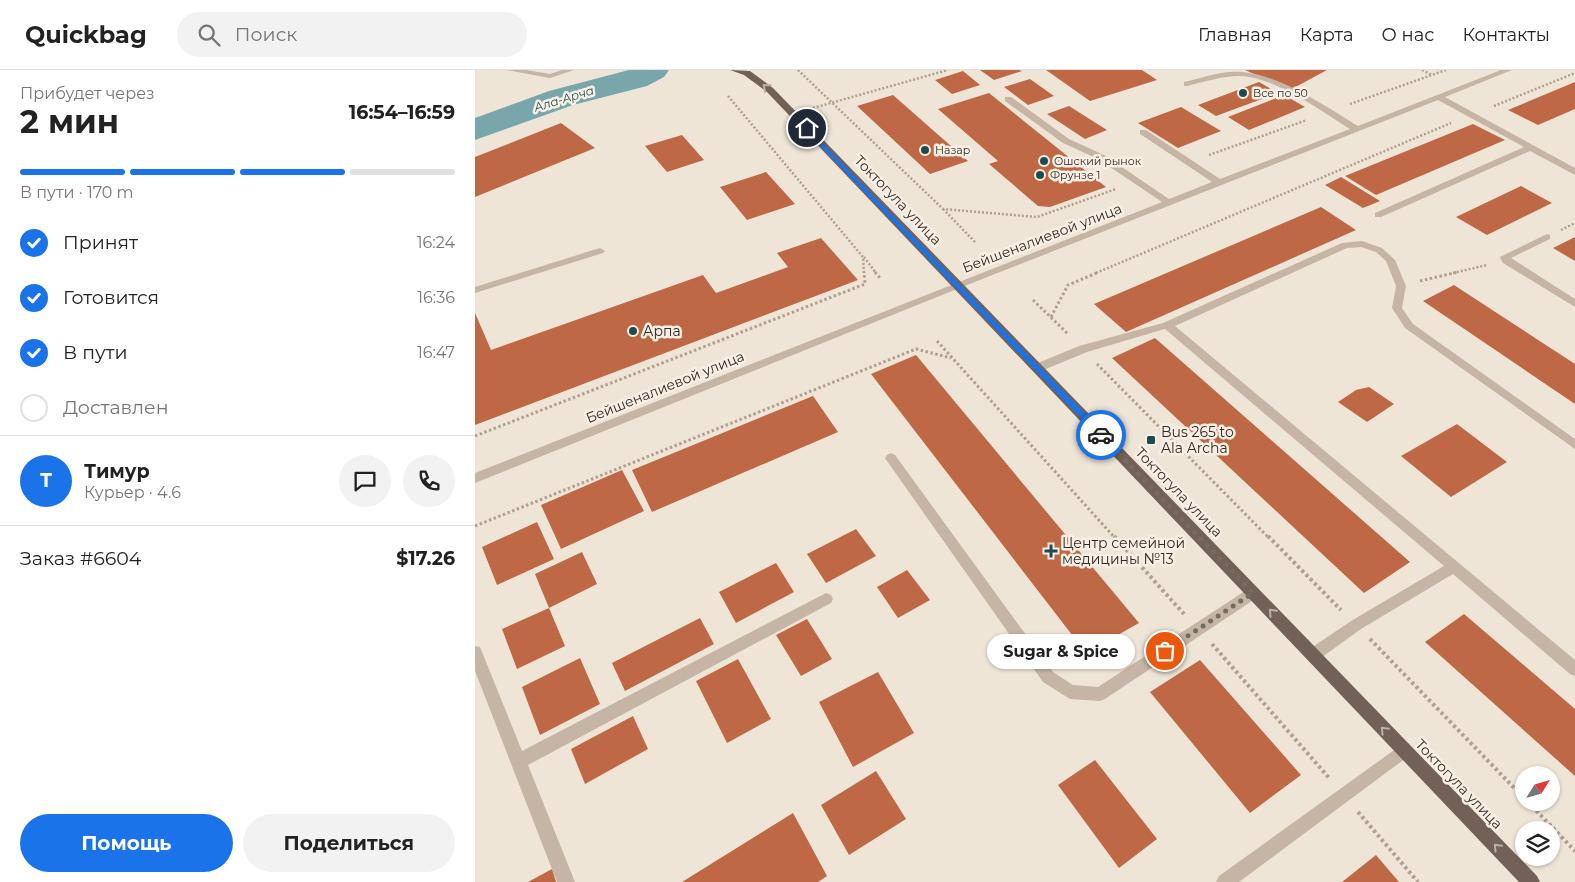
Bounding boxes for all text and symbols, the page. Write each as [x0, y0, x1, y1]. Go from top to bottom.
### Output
search box [177, 12, 527, 57]
text: Quickbag [25, 20, 147, 49]
icon: search [195, 21, 223, 49]
text: Поиск [235, 23, 297, 46]
text: Главная [1198, 24, 1272, 46]
text: Карта [1300, 24, 1354, 46]
text: О нас [1382, 24, 1434, 46]
text: Контакты [1462, 24, 1550, 46]
water label: Ала-Арча [531, 82, 596, 115]
text: Прибудет через [20, 84, 155, 103]
one-way arrow [762, 84, 771, 93]
place label: Все по 50 [1253, 86, 1308, 100]
marker: Все по 50 [1237, 87, 1249, 99]
text: 16:54–16:59 [349, 101, 455, 124]
text: 2 мин [20, 102, 119, 141]
pin [786, 107, 828, 149]
icon: home [793, 114, 821, 142]
place label: Назар [935, 143, 970, 157]
marker: Назар [919, 144, 931, 156]
street label: Токтогула улица [851, 151, 945, 249]
place label: Ошский рынок [1054, 154, 1142, 168]
marker: Ошский рынок [1038, 155, 1050, 167]
place label: Фрунзе 1 [1050, 168, 1101, 182]
marker: Фрунзе 1 [1034, 169, 1046, 181]
text: В пути · 170 m [20, 183, 134, 202]
street label: Бейшеналиевой улица [960, 199, 1124, 277]
icon: check [20, 229, 48, 257]
text: Принят [63, 231, 138, 254]
text: 16:24 [417, 233, 455, 252]
icon: check [20, 284, 48, 312]
text: Готовится [63, 286, 159, 309]
text: 16:36 [417, 288, 455, 307]
place label: Арпа [643, 322, 681, 340]
marker: Арпа [627, 325, 639, 337]
icon: check [20, 339, 48, 367]
text: В пути [63, 341, 128, 364]
text: 16:47 [417, 343, 455, 362]
street label: Бейшеналиевой улица [583, 347, 747, 427]
text: Доставлен [63, 396, 169, 419]
courier [1076, 410, 1126, 460]
icon: car [1087, 421, 1115, 449]
place label: Bus 265 to Ala Archa [1161, 423, 1234, 457]
marker: Bus 265 to Ala Archa [1145, 434, 1157, 446]
street label: Токтогула улица [1132, 443, 1226, 541]
button: chat [339, 455, 391, 507]
button: phone [403, 455, 455, 507]
text: Тимур [84, 460, 150, 483]
text: Т [40, 469, 52, 492]
text: Курьер · 4.6 [84, 483, 181, 502]
place label: Центр семейной медицины №13 [1062, 534, 1185, 568]
marker: Центр семейной медицины №13 [1044, 544, 1058, 558]
text: Заказ #6604 [20, 547, 141, 570]
text: $17.26 [396, 547, 455, 570]
one-way arrow [1269, 609, 1278, 618]
pin [1144, 630, 1186, 672]
callout: Sugar & Spice [987, 634, 1135, 668]
icon: bag [1151, 637, 1179, 665]
text: Sugar & Spice [1003, 642, 1119, 661]
one-way arrow [1381, 726, 1390, 735]
street label: Токтогула улица [1412, 735, 1506, 833]
north arrow [1515, 766, 1560, 811]
map controls [1515, 766, 1560, 866]
button: Помощь [20, 814, 233, 872]
button: Поделиться [243, 814, 455, 872]
button: layers [1515, 821, 1560, 866]
one-way arrow [1494, 844, 1503, 853]

